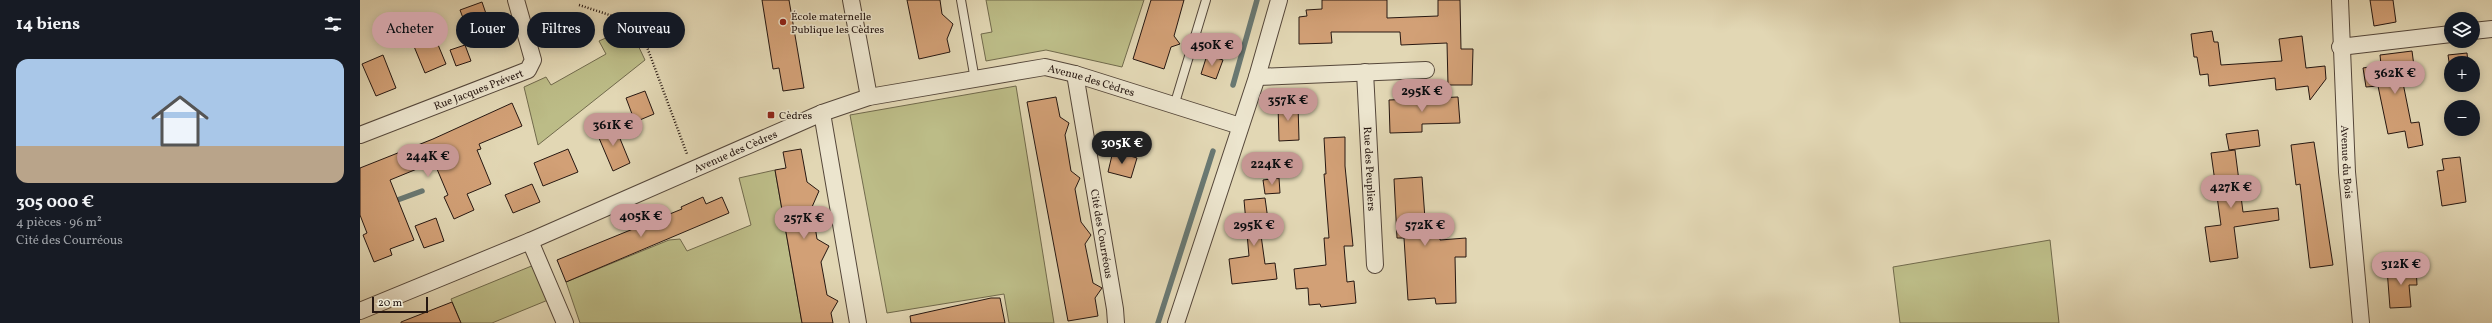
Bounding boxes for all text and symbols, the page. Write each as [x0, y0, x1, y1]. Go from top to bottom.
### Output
place label: École maternelle Publique les Cèdres [791, 10, 885, 38]
chip: Acheter [372, 12, 448, 48]
chip: Louer [456, 12, 519, 48]
chip: Filtres [527, 12, 595, 48]
chip: Nouveau [603, 12, 685, 48]
map controls [2444, 12, 2480, 136]
button: layers [2444, 12, 2480, 48]
text: 14 biens [16, 13, 80, 36]
icon: filters [322, 13, 344, 35]
marker: École maternelle Publique les Cèdres [778, 17, 788, 27]
pin: 450K € [1179, 33, 1245, 67]
text: 450K € [1190, 37, 1234, 55]
button: + [2444, 56, 2480, 92]
pin: 362K € [2362, 61, 2428, 95]
street label: Avenue des Cèdres [1046, 62, 1136, 101]
text: 362K € [2374, 65, 2416, 83]
street label: Rue Jacques Prévert [432, 66, 526, 115]
pin: 295K € [1389, 79, 1455, 113]
text: 295K € [1401, 83, 1443, 101]
icon: home [144, 85, 216, 157]
pin: 357K € [1255, 88, 1321, 122]
text: 357K € [1268, 92, 1308, 110]
button: − [2444, 100, 2480, 136]
place label: Cèdres [779, 109, 812, 124]
marker: Cèdres [766, 110, 776, 120]
pin: 361K € [580, 113, 646, 147]
text: 361K € [593, 117, 633, 135]
street label: Avenue du Bois [2336, 125, 2355, 200]
street label: Rue des Peupliers [1359, 126, 1378, 212]
street label: Avenue des Cèdres [692, 127, 780, 177]
pin: 305K € [1089, 131, 1155, 165]
text: 305K € [1101, 135, 1143, 153]
pin: 244K € [395, 144, 461, 178]
text: 244K € [406, 148, 450, 166]
pin: 224K € [1239, 152, 1305, 186]
text: 224K € [1251, 156, 1293, 174]
pin: 427K € [2198, 175, 2264, 209]
text: 427K € [2210, 179, 2252, 197]
street label: Cité des Courréous [1086, 188, 1116, 280]
text: 305 000 € [16, 191, 94, 214]
pin: 405K € [608, 204, 674, 238]
pin: 257K € [771, 206, 837, 240]
text: 405K € [619, 208, 663, 226]
text: 257K € [784, 210, 824, 228]
pin: 295K € [1221, 213, 1287, 247]
pin: 572K € [1392, 213, 1458, 247]
text: 4 pièces · 96 m² [16, 214, 102, 232]
text: 295K € [1233, 217, 1275, 235]
text: 572K € [1405, 217, 1445, 235]
text: Cité des Courréous [16, 232, 123, 250]
pin: 312K € [2368, 252, 2434, 286]
text: 312K € [2381, 256, 2421, 274]
scale bar [372, 295, 428, 314]
text: 20 m [378, 296, 402, 311]

